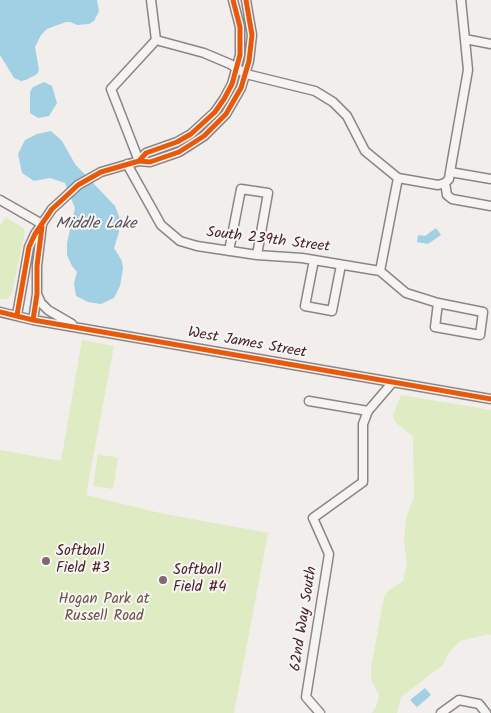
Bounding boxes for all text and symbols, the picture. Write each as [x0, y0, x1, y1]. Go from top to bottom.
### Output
water label: Middle Lake [56, 215, 136, 235]
street label: South 239th Street [205, 224, 331, 258]
street label: West James Street [186, 325, 308, 363]
place label: Softball Field #3 [56, 543, 110, 578]
marker: Softball Field #3 [40, 555, 52, 567]
place label: Softball Field #4 [173, 562, 226, 597]
street label: 62nd Way South [288, 565, 322, 673]
marker: Softball Field #4 [157, 574, 169, 586]
park label: Hogan Park at Russell Road [58, 591, 150, 626]

